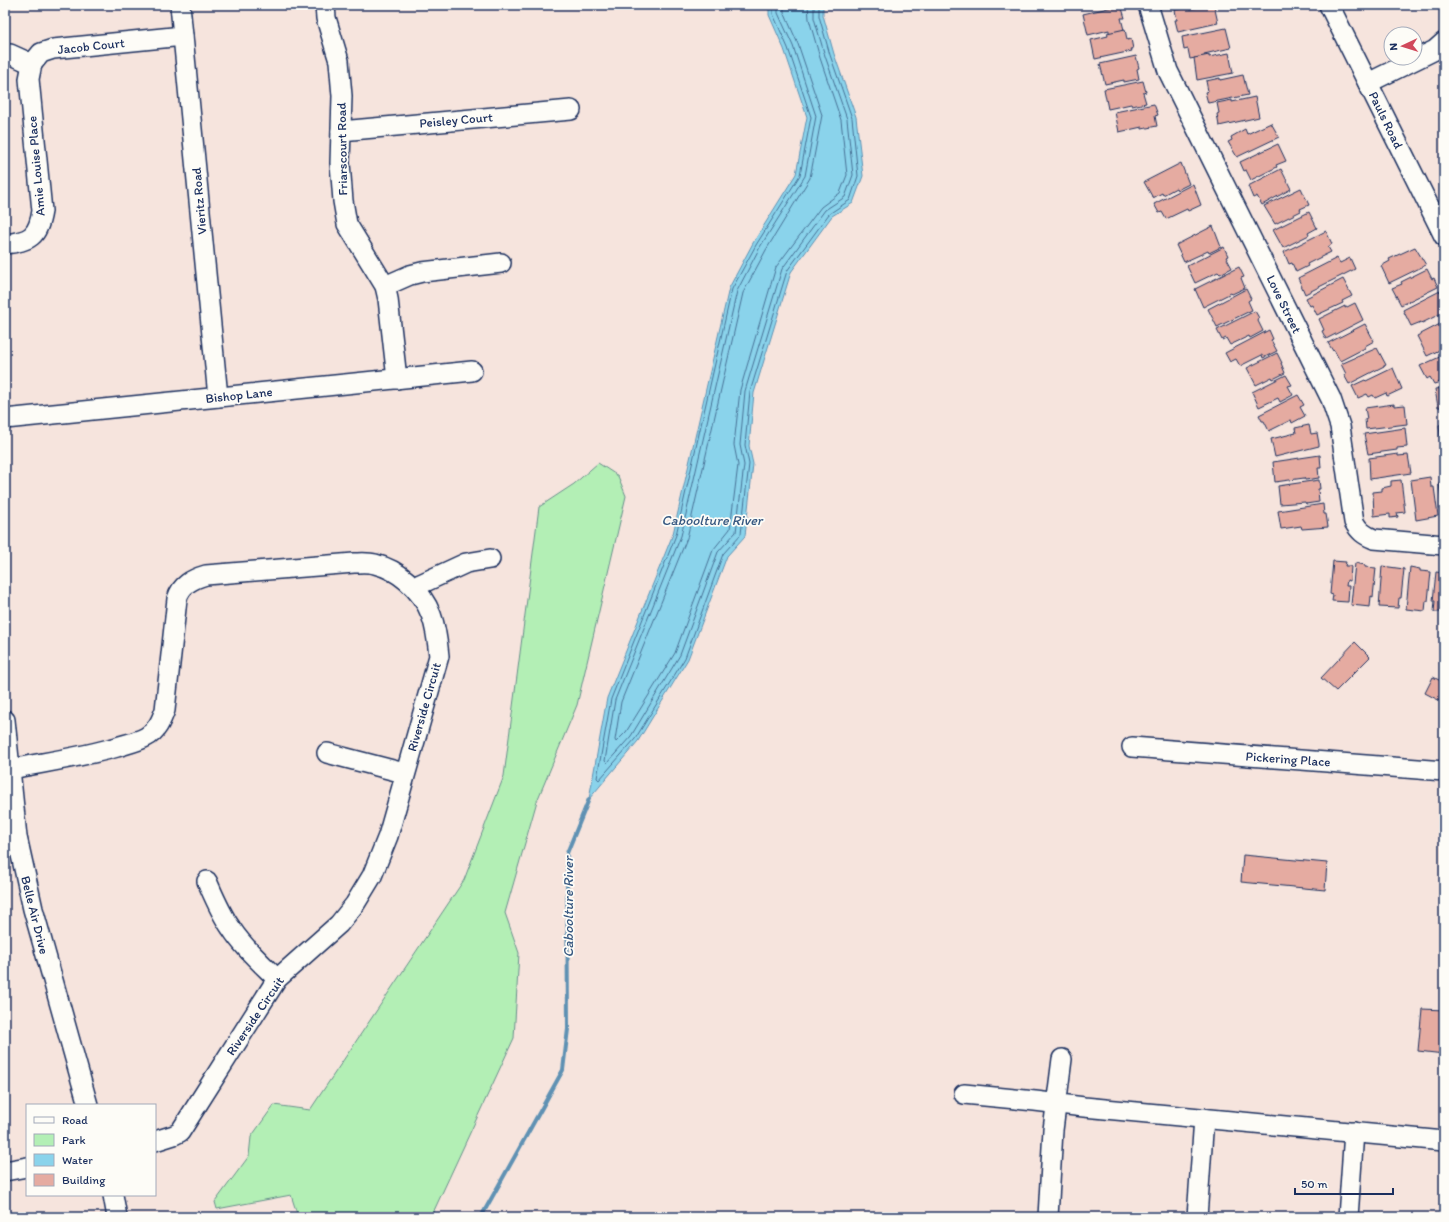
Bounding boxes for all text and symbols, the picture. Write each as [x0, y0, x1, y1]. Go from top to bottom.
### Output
north arrow [1383, 26, 1423, 66]
street label: Jacob Court [57, 35, 125, 57]
text: N [1387, 42, 1400, 51]
street label: Pauls Road [1366, 89, 1406, 151]
street label: Friarscourt Road [334, 102, 350, 196]
street label: Peisley Court [419, 109, 493, 131]
street label: Amie Louise Place [24, 115, 48, 217]
street label: Vieritz Road [189, 167, 209, 235]
street label: Love Street [1263, 272, 1305, 336]
street label: Bishop Lane [205, 384, 273, 406]
water label: Caboolture River [662, 512, 764, 529]
street label: Riverside Circuit [404, 661, 444, 753]
street label: Pickering Place [1245, 749, 1331, 769]
water label: Caboolture River [560, 855, 577, 957]
street label: Belle Air Drive [18, 874, 52, 956]
street label: Riverside Circuit [223, 974, 287, 1058]
legend [26, 1104, 156, 1196]
text: Road [62, 1113, 88, 1127]
text: Park [62, 1133, 86, 1147]
text: Water [62, 1153, 93, 1167]
scale bar [1295, 1170, 1393, 1196]
text: Building [62, 1173, 106, 1187]
text: 50 m [1301, 1177, 1327, 1191]

